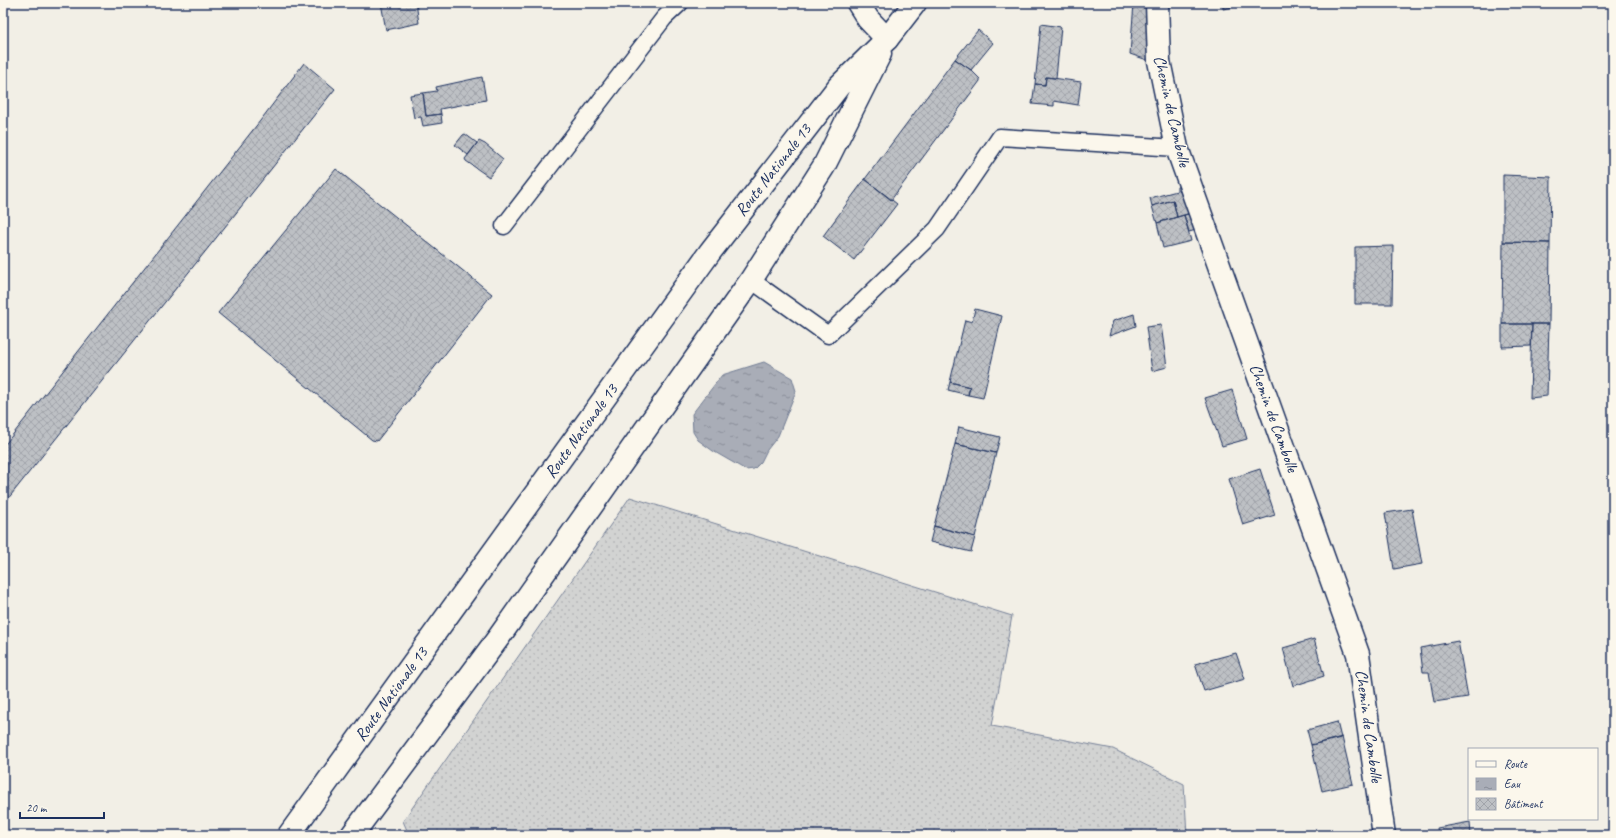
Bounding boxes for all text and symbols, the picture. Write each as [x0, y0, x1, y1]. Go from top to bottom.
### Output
street label: Chemin de Cambolle [1149, 53, 1195, 170]
street label: Route Nationale 13 [730, 119, 816, 220]
street label: Chemin de Cambolle [1245, 361, 1304, 476]
street label: Route Nationale 13 [540, 379, 623, 482]
street label: Route Nationale 13 [350, 642, 433, 745]
street label: Chemin de Cambolle [1351, 668, 1388, 785]
legend [1468, 748, 1598, 820]
text: Route [1504, 756, 1528, 772]
text: Eau [1504, 776, 1522, 792]
scale bar [20, 794, 104, 820]
text: Bâtiment [1504, 796, 1543, 812]
text: 20 m [26, 800, 48, 816]

